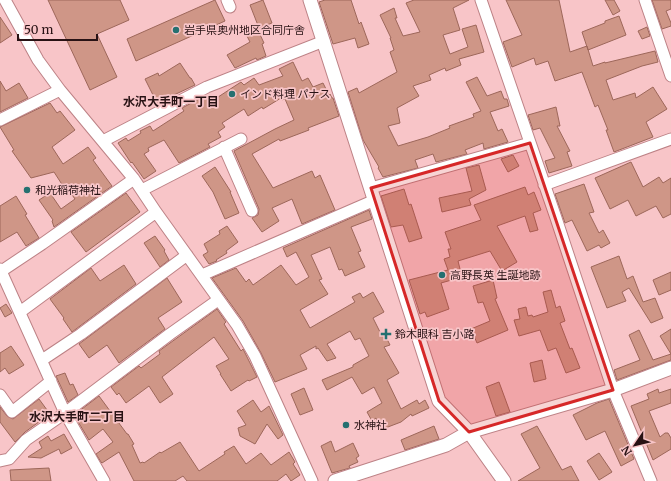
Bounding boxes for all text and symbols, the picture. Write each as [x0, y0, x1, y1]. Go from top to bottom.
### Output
scale bar [18, 16, 97, 42]
text: 50 m [24, 22, 53, 37]
place label: 岩手県奥州地区合同庁舎 [184, 23, 305, 37]
marker: 岩手県奥州地区合同庁舎 [171, 25, 181, 35]
place label: インド料理 パナス [240, 87, 331, 101]
marker: インド料理 パナス [227, 89, 237, 99]
district label: 水沢大手町一丁目 [123, 94, 219, 109]
place label: 和光稲荷神社 [35, 183, 101, 197]
marker: 和光稲荷神社 [22, 185, 32, 195]
place label: 高野長英 生誕地跡 [450, 268, 541, 282]
marker: 高野長英 生誕地跡 [437, 270, 447, 280]
place label: 鈴木眼科 吉小路 [395, 327, 475, 341]
marker: 鈴木眼科 吉小路 [380, 328, 392, 340]
district label: 水沢大手町二丁目 [29, 409, 125, 424]
place label: 水神社 [354, 418, 387, 432]
marker: 水神社 [341, 420, 351, 430]
north arrow [615, 425, 655, 465]
text: N [618, 443, 635, 458]

